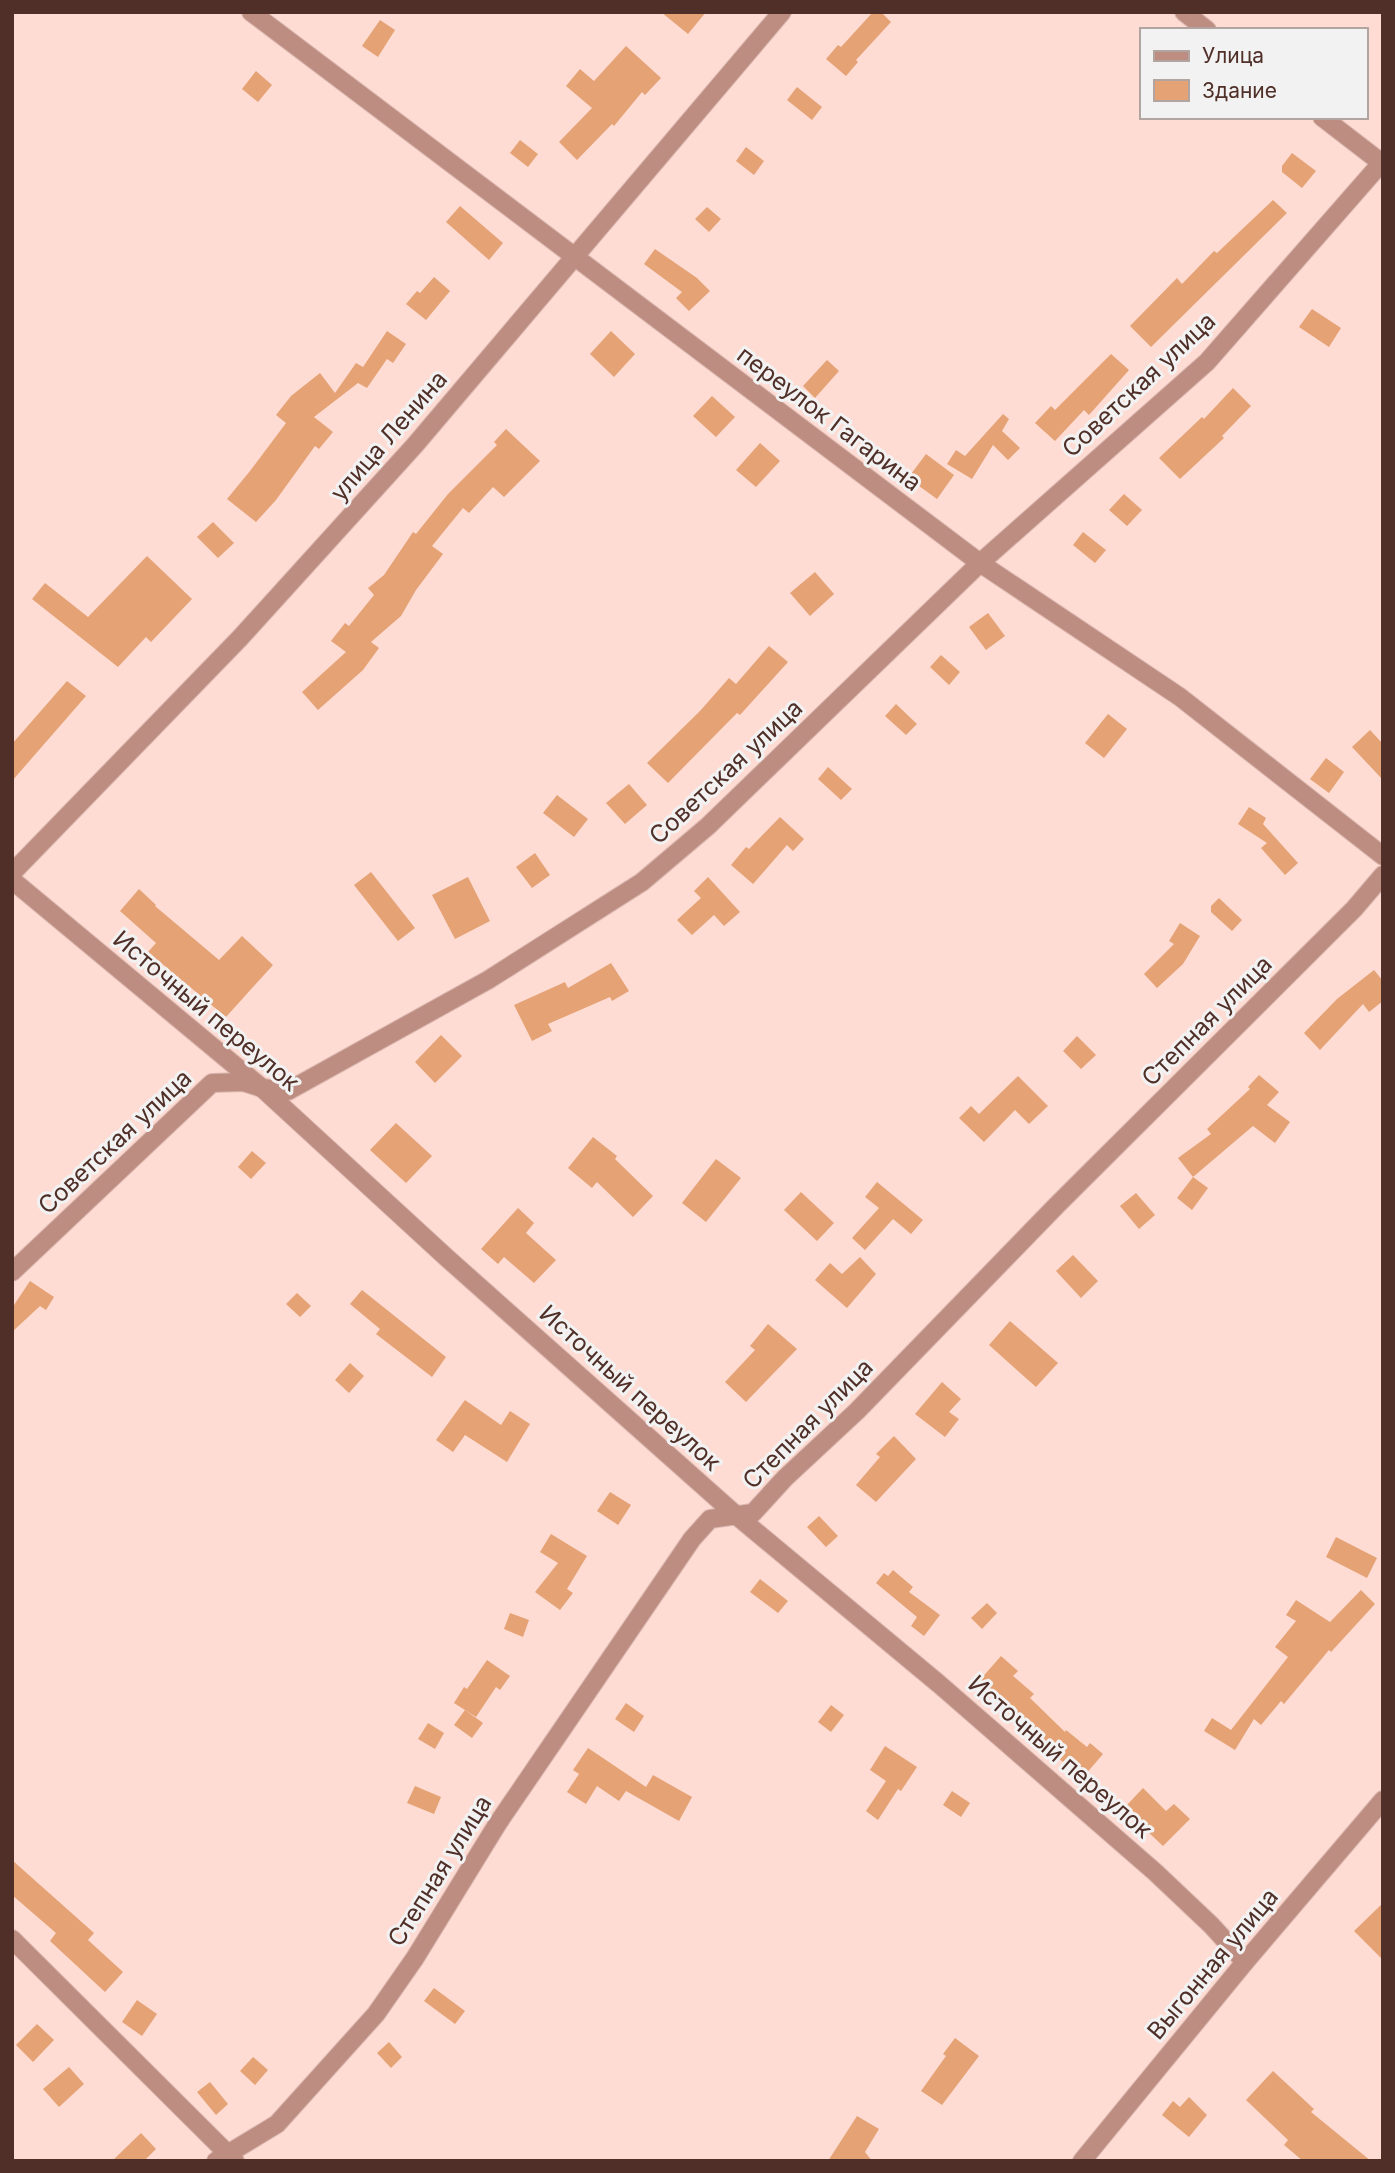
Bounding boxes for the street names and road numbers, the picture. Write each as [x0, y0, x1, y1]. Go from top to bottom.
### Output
street label: Советская улица [1056, 306, 1221, 463]
street label: переулок Гагарина [732, 340, 927, 497]
street label: улица Ленина [324, 365, 453, 507]
street label: Советская улица [643, 693, 808, 850]
street label: Источный переулок [107, 924, 305, 1097]
street label: Степная улица [1135, 949, 1278, 1092]
street label: Советская улица [32, 1063, 197, 1220]
street label: Источный переулок [534, 1299, 727, 1477]
street label: Степная улица [736, 1352, 879, 1495]
street label: Источный переулок [963, 1669, 1158, 1844]
street label: Степная улица [382, 1790, 498, 1951]
street label: Выгонная улица [1141, 1882, 1284, 2045]

